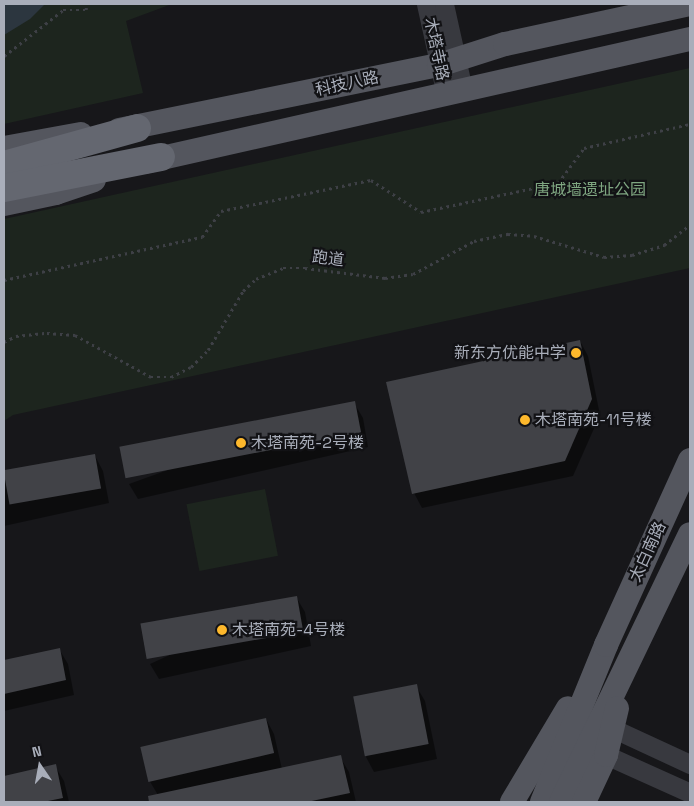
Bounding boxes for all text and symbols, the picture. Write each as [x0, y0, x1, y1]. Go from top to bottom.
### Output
street label: 木塔寺路 [420, 16, 452, 82]
street label: 科技八路 [314, 68, 380, 100]
park label: 唐城墙遗址公园 [534, 180, 646, 200]
street label: 跑道 [311, 248, 345, 270]
place label: 新东方优能中学 [454, 343, 566, 363]
marker: 新东方优能中学 [570, 347, 582, 359]
place label: 木塔南苑-11号楼 [535, 410, 652, 430]
marker: 木塔南苑-11号楼 [519, 414, 531, 426]
place label: 木塔南苑-2号楼 [251, 433, 364, 453]
marker: 木塔南苑-2号楼 [235, 437, 247, 449]
street label: 太白南路 [626, 519, 670, 585]
place label: 木塔南苑-4号楼 [232, 620, 345, 640]
marker: 木塔南苑-4号楼 [216, 624, 228, 636]
north arrow [15, 741, 65, 791]
text: N [30, 742, 43, 761]

